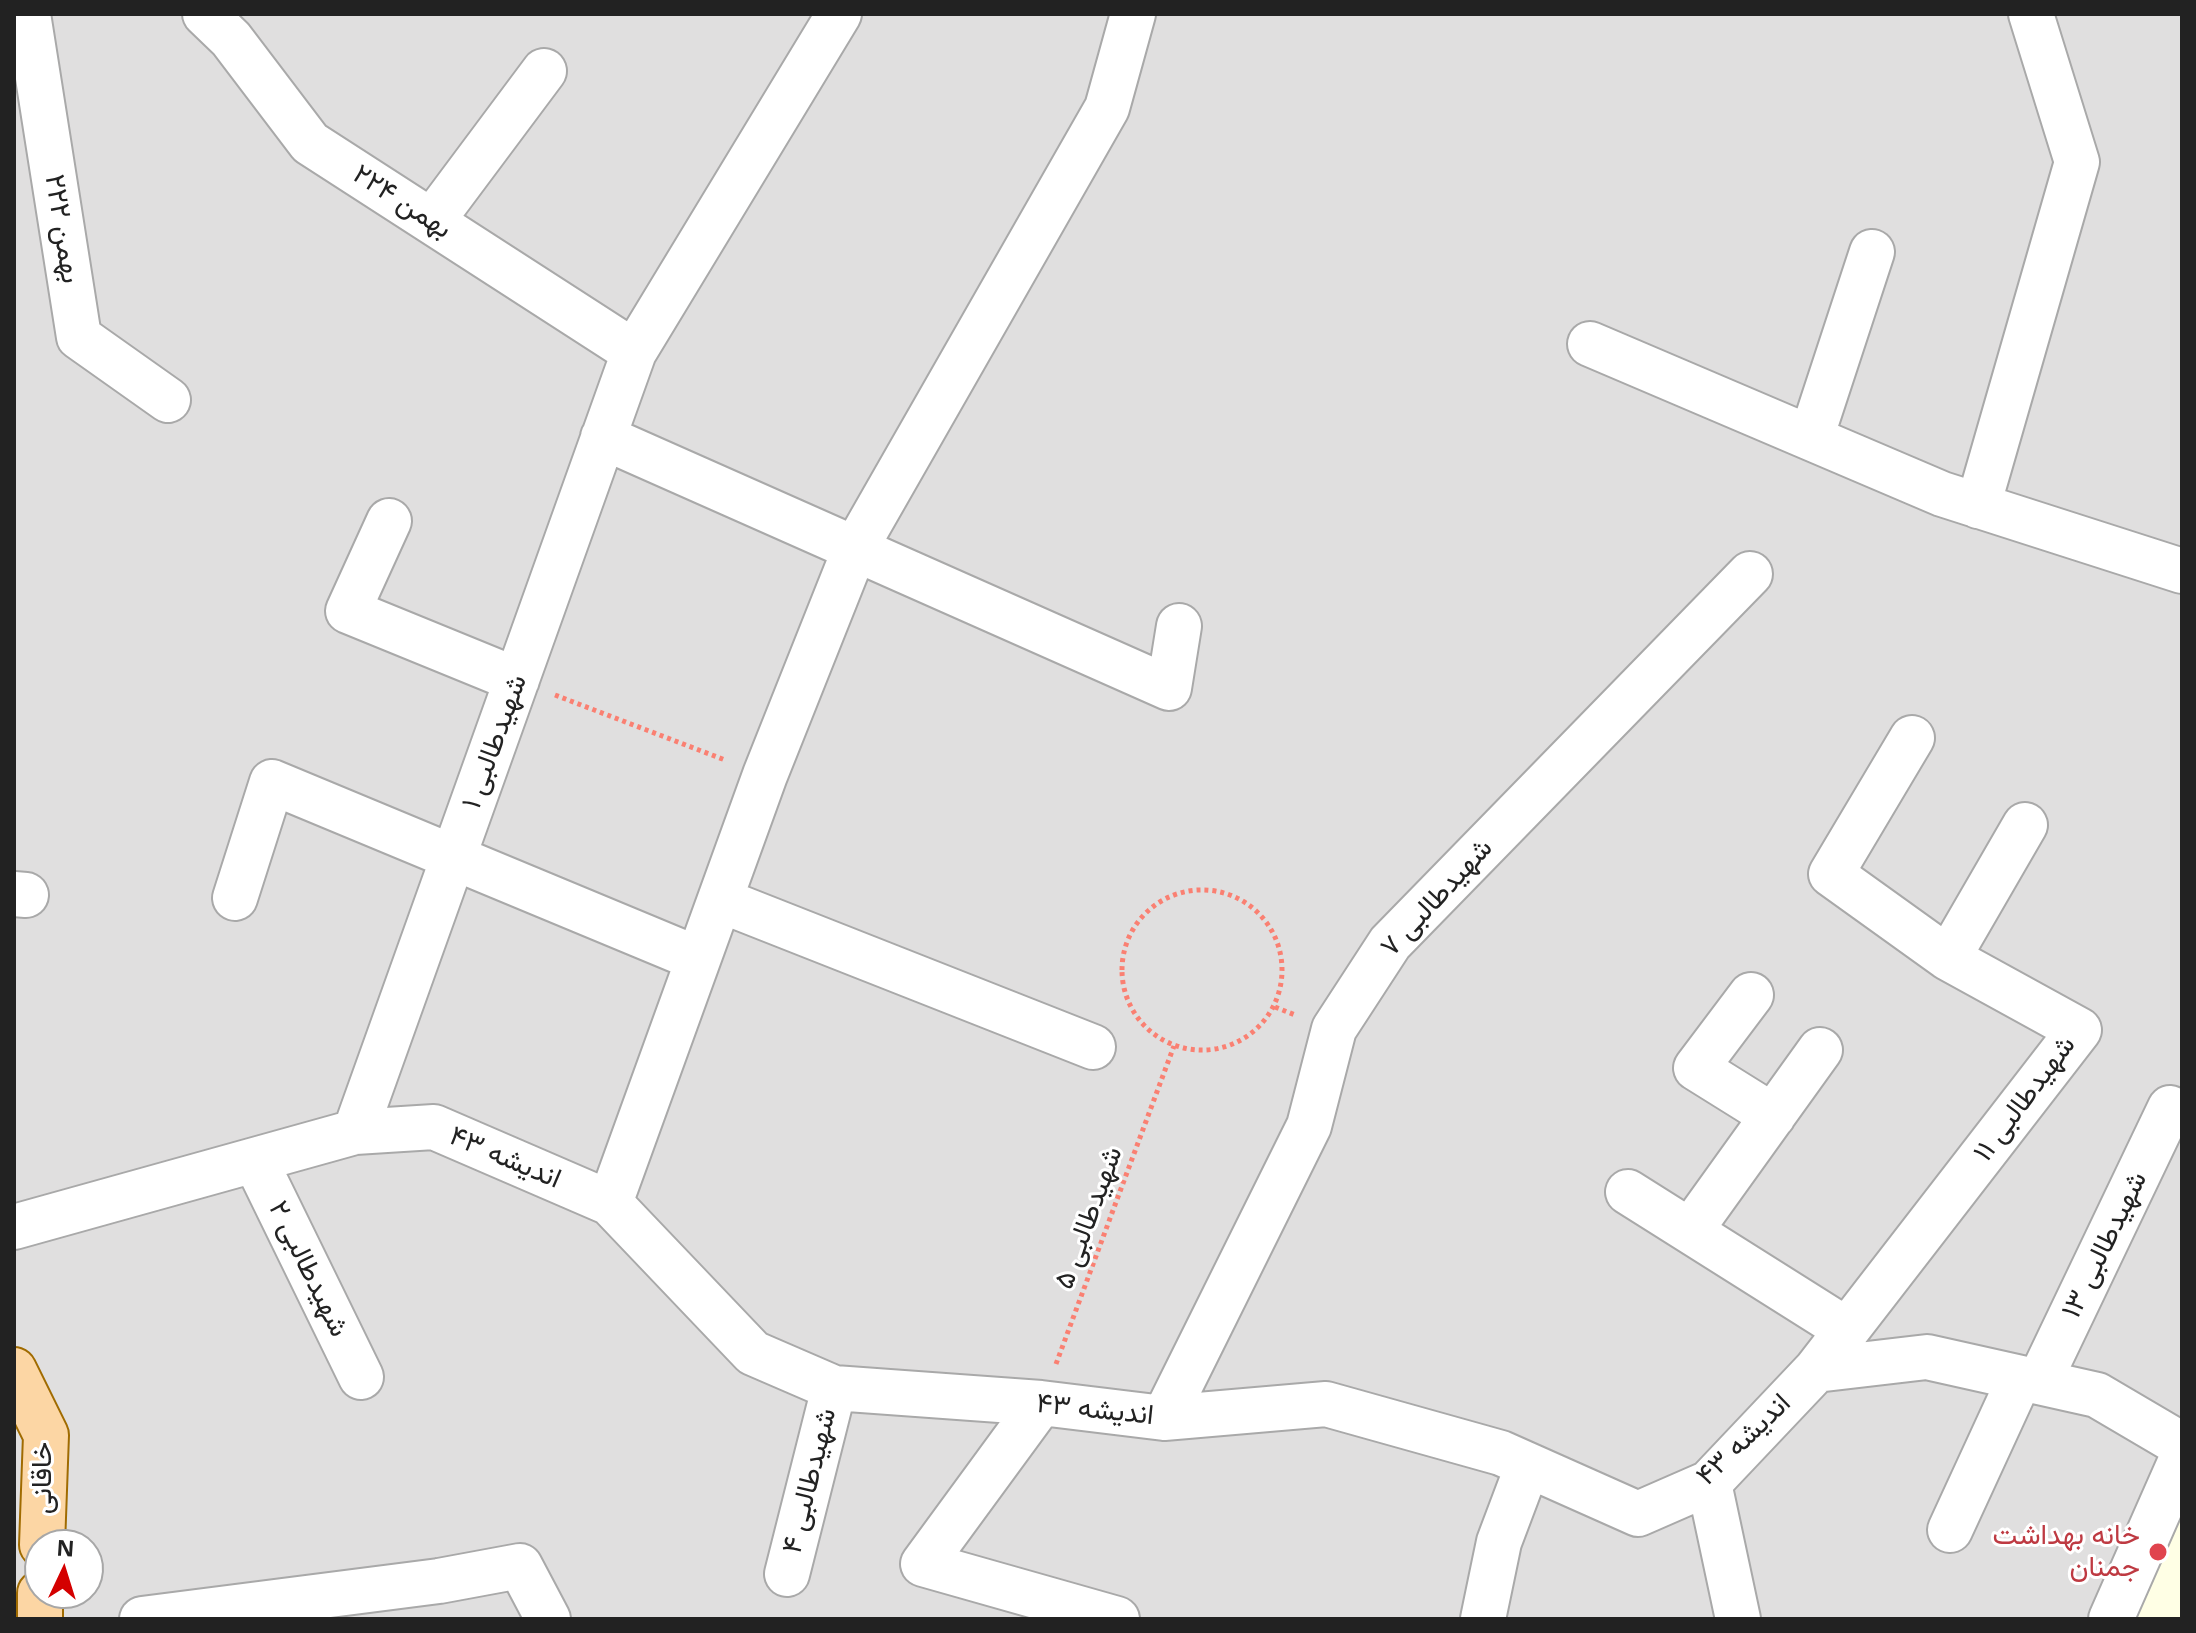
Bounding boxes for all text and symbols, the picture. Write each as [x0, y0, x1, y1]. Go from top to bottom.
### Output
street label: ۲۲بهمن ۴ [346, 158, 458, 246]
street label: ۲۲بهمن ۲ [37, 172, 87, 286]
street label: شهیدطالبی ۱ [455, 670, 535, 814]
street label: شهیدطالبی ۷ [1374, 832, 1500, 964]
street label: شهیدطالبی ۱۱ [1967, 1030, 2083, 1168]
street label: اندیشه ۴۳ [444, 1119, 566, 1197]
street label: شهیدطالبی ۵ [1048, 1142, 1130, 1294]
street label: شهیدطالبی ۱۳ [2055, 1166, 2155, 1324]
street label: شهیدطالبی ۲ [261, 1196, 355, 1342]
street label: اندیشه ۴۳ [1035, 1387, 1155, 1433]
street label: اندیشه ۴۳ [1690, 1387, 1798, 1493]
street label: شهیدطالبی ۴ [776, 1405, 844, 1557]
street label: خاقانی [26, 1442, 60, 1514]
place label: خانه بهداشت جمنان [1992, 1519, 2140, 1585]
north arrow [24, 1529, 104, 1609]
text: N [56, 1531, 75, 1563]
marker: خانه بهداشت جمنان [2147, 1541, 2169, 1563]

